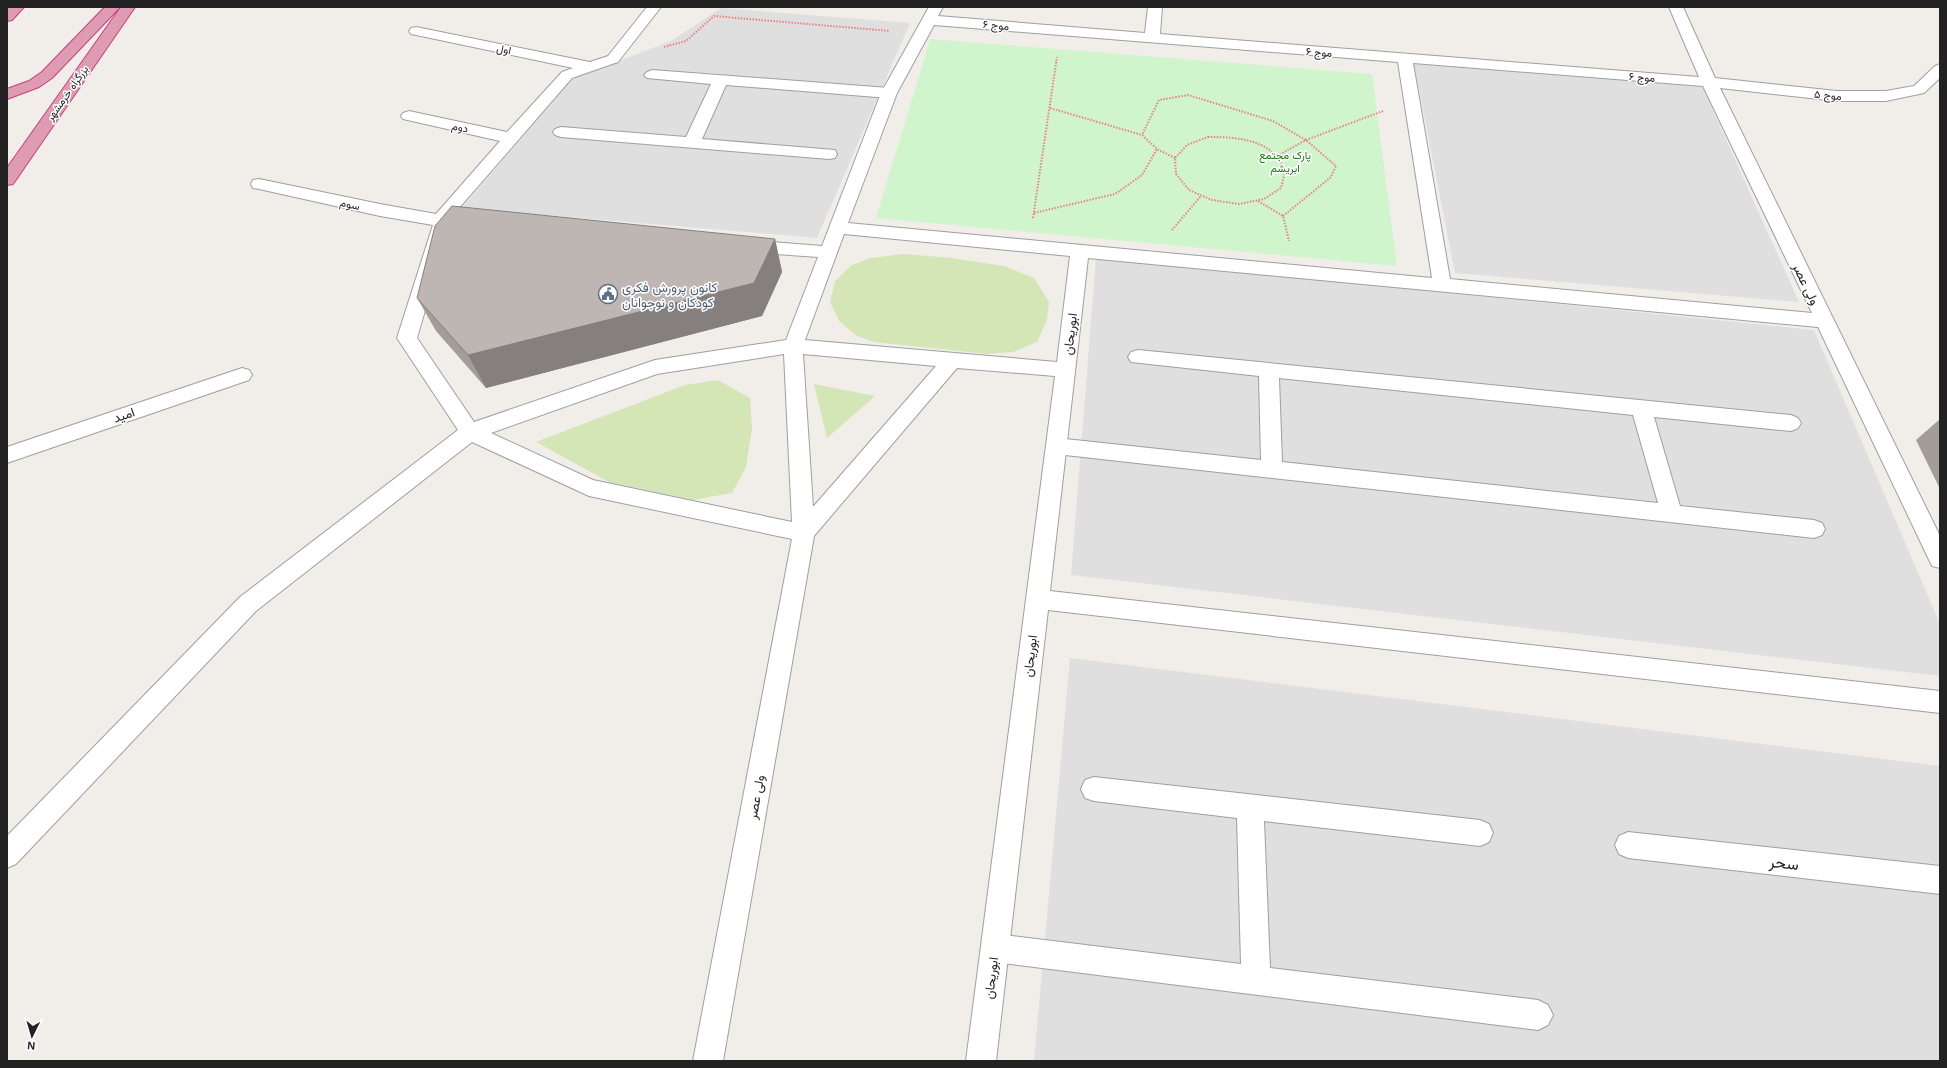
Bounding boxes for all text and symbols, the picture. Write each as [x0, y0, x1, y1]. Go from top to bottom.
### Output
street label: موج ۶ [982, 18, 1010, 34]
street label: اول [495, 42, 512, 57]
street label: موج ۶ [1305, 45, 1333, 61]
street label: بزرگراه خرمشهر [43, 63, 91, 124]
street label: موج ۶ [1628, 70, 1656, 86]
street label: موج ۵ [1814, 88, 1842, 104]
street label: دوم [450, 119, 469, 137]
park label: پارک مجتمع ابریشم [1259, 149, 1311, 176]
street label: سوم [339, 196, 361, 214]
street label: ولی عصر [1788, 260, 1823, 308]
place label: کانون پرورش فکری کودکان و نوجوانان [622, 280, 718, 311]
public building icon: کانون پرورش فکری کودکان و نوجوانان [597, 283, 619, 305]
street label: ابوریحان [1060, 312, 1081, 356]
street label: امید [111, 404, 137, 426]
street label: ابوریحان [1020, 634, 1041, 678]
street label: ولی عصر [745, 774, 768, 821]
street label: سحر [1767, 853, 1800, 875]
street label: ابوریحان [981, 956, 1002, 1000]
north arrow [12, 1016, 52, 1056]
text: N [27, 1040, 36, 1052]

